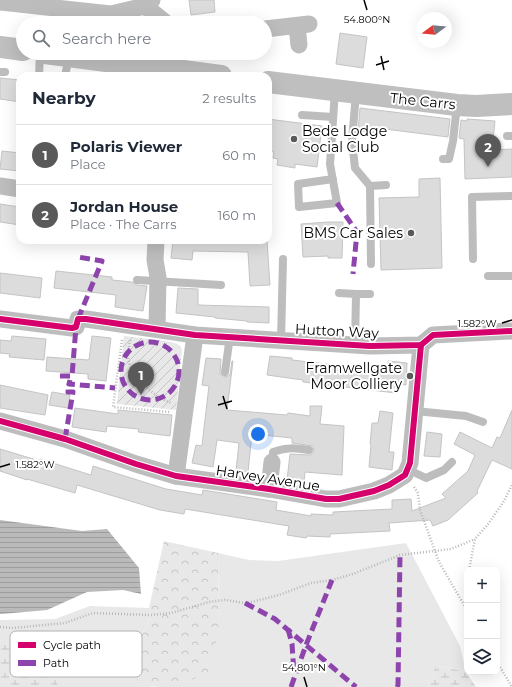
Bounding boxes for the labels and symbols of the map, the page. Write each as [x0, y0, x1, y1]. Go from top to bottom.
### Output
north arrow [416, 12, 452, 48]
text: 54.800°N [344, 13, 390, 26]
street label: The Carrs [389, 89, 457, 113]
place label: Bede Lodge Social Club [302, 122, 387, 156]
marker: Bede Lodge Social Club [289, 134, 299, 144]
pin: 2 [475, 134, 501, 167]
place label: BMS Car Sales [304, 224, 403, 242]
marker: BMS Car Sales [406, 228, 416, 238]
text: 1.582°W [457, 317, 497, 330]
street label: Hutton Way [295, 320, 380, 342]
place label: Framwellgate Moor Colliery [305, 359, 402, 393]
pin: 1 [128, 362, 154, 395]
marker: Framwellgate Moor Colliery [405, 371, 415, 381]
your location [248, 424, 268, 444]
text: 1.582°W [15, 458, 55, 471]
street label: Harvey Avenue [215, 461, 321, 495]
legend [10, 631, 142, 677]
text: Cycle path [43, 638, 101, 652]
text: Path [43, 656, 69, 670]
text: 54.801°N [282, 661, 326, 674]

